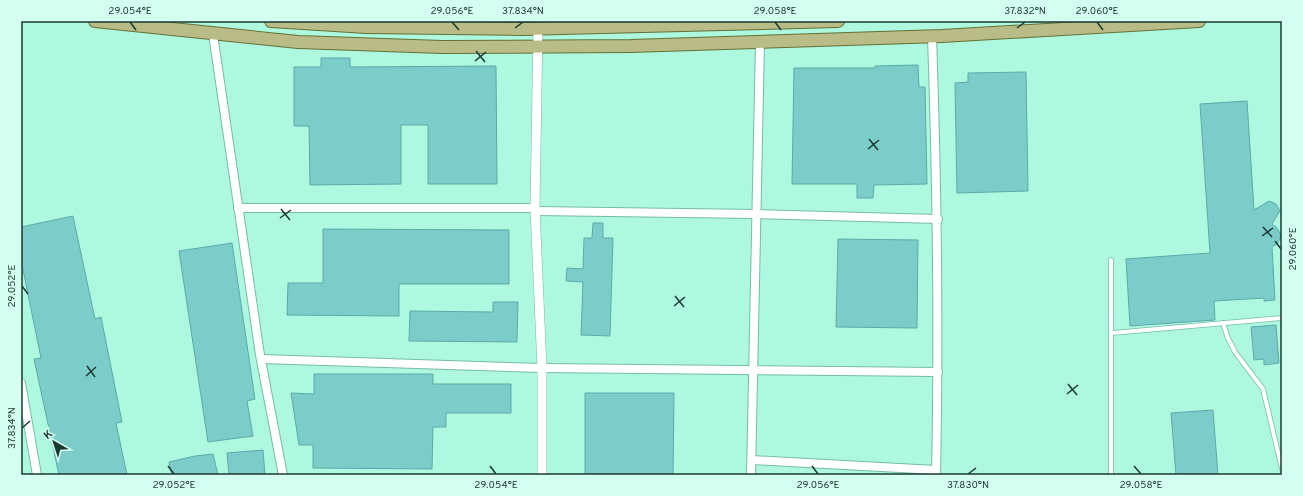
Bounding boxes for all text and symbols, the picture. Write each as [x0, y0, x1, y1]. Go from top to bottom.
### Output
text: 29.054°E [108, 5, 152, 18]
text: 29.056°E [430, 5, 474, 18]
text: 37.834°N [502, 5, 544, 18]
text: 29.058°E [753, 5, 797, 18]
text: 37.832°N [1004, 5, 1046, 18]
text: 29.060°E [1075, 5, 1119, 18]
text: 29.060°E [1287, 227, 1300, 271]
text: 29.052°E [6, 264, 19, 308]
text: 37.834°N [6, 407, 19, 449]
north arrow [34, 422, 74, 462]
text: K [41, 427, 56, 443]
text: 29.052°E [152, 479, 196, 492]
text: 29.054°E [474, 479, 518, 492]
text: 29.056°E [796, 479, 840, 492]
text: 37.830°N [947, 479, 989, 492]
text: 29.058°E [1119, 479, 1163, 492]

